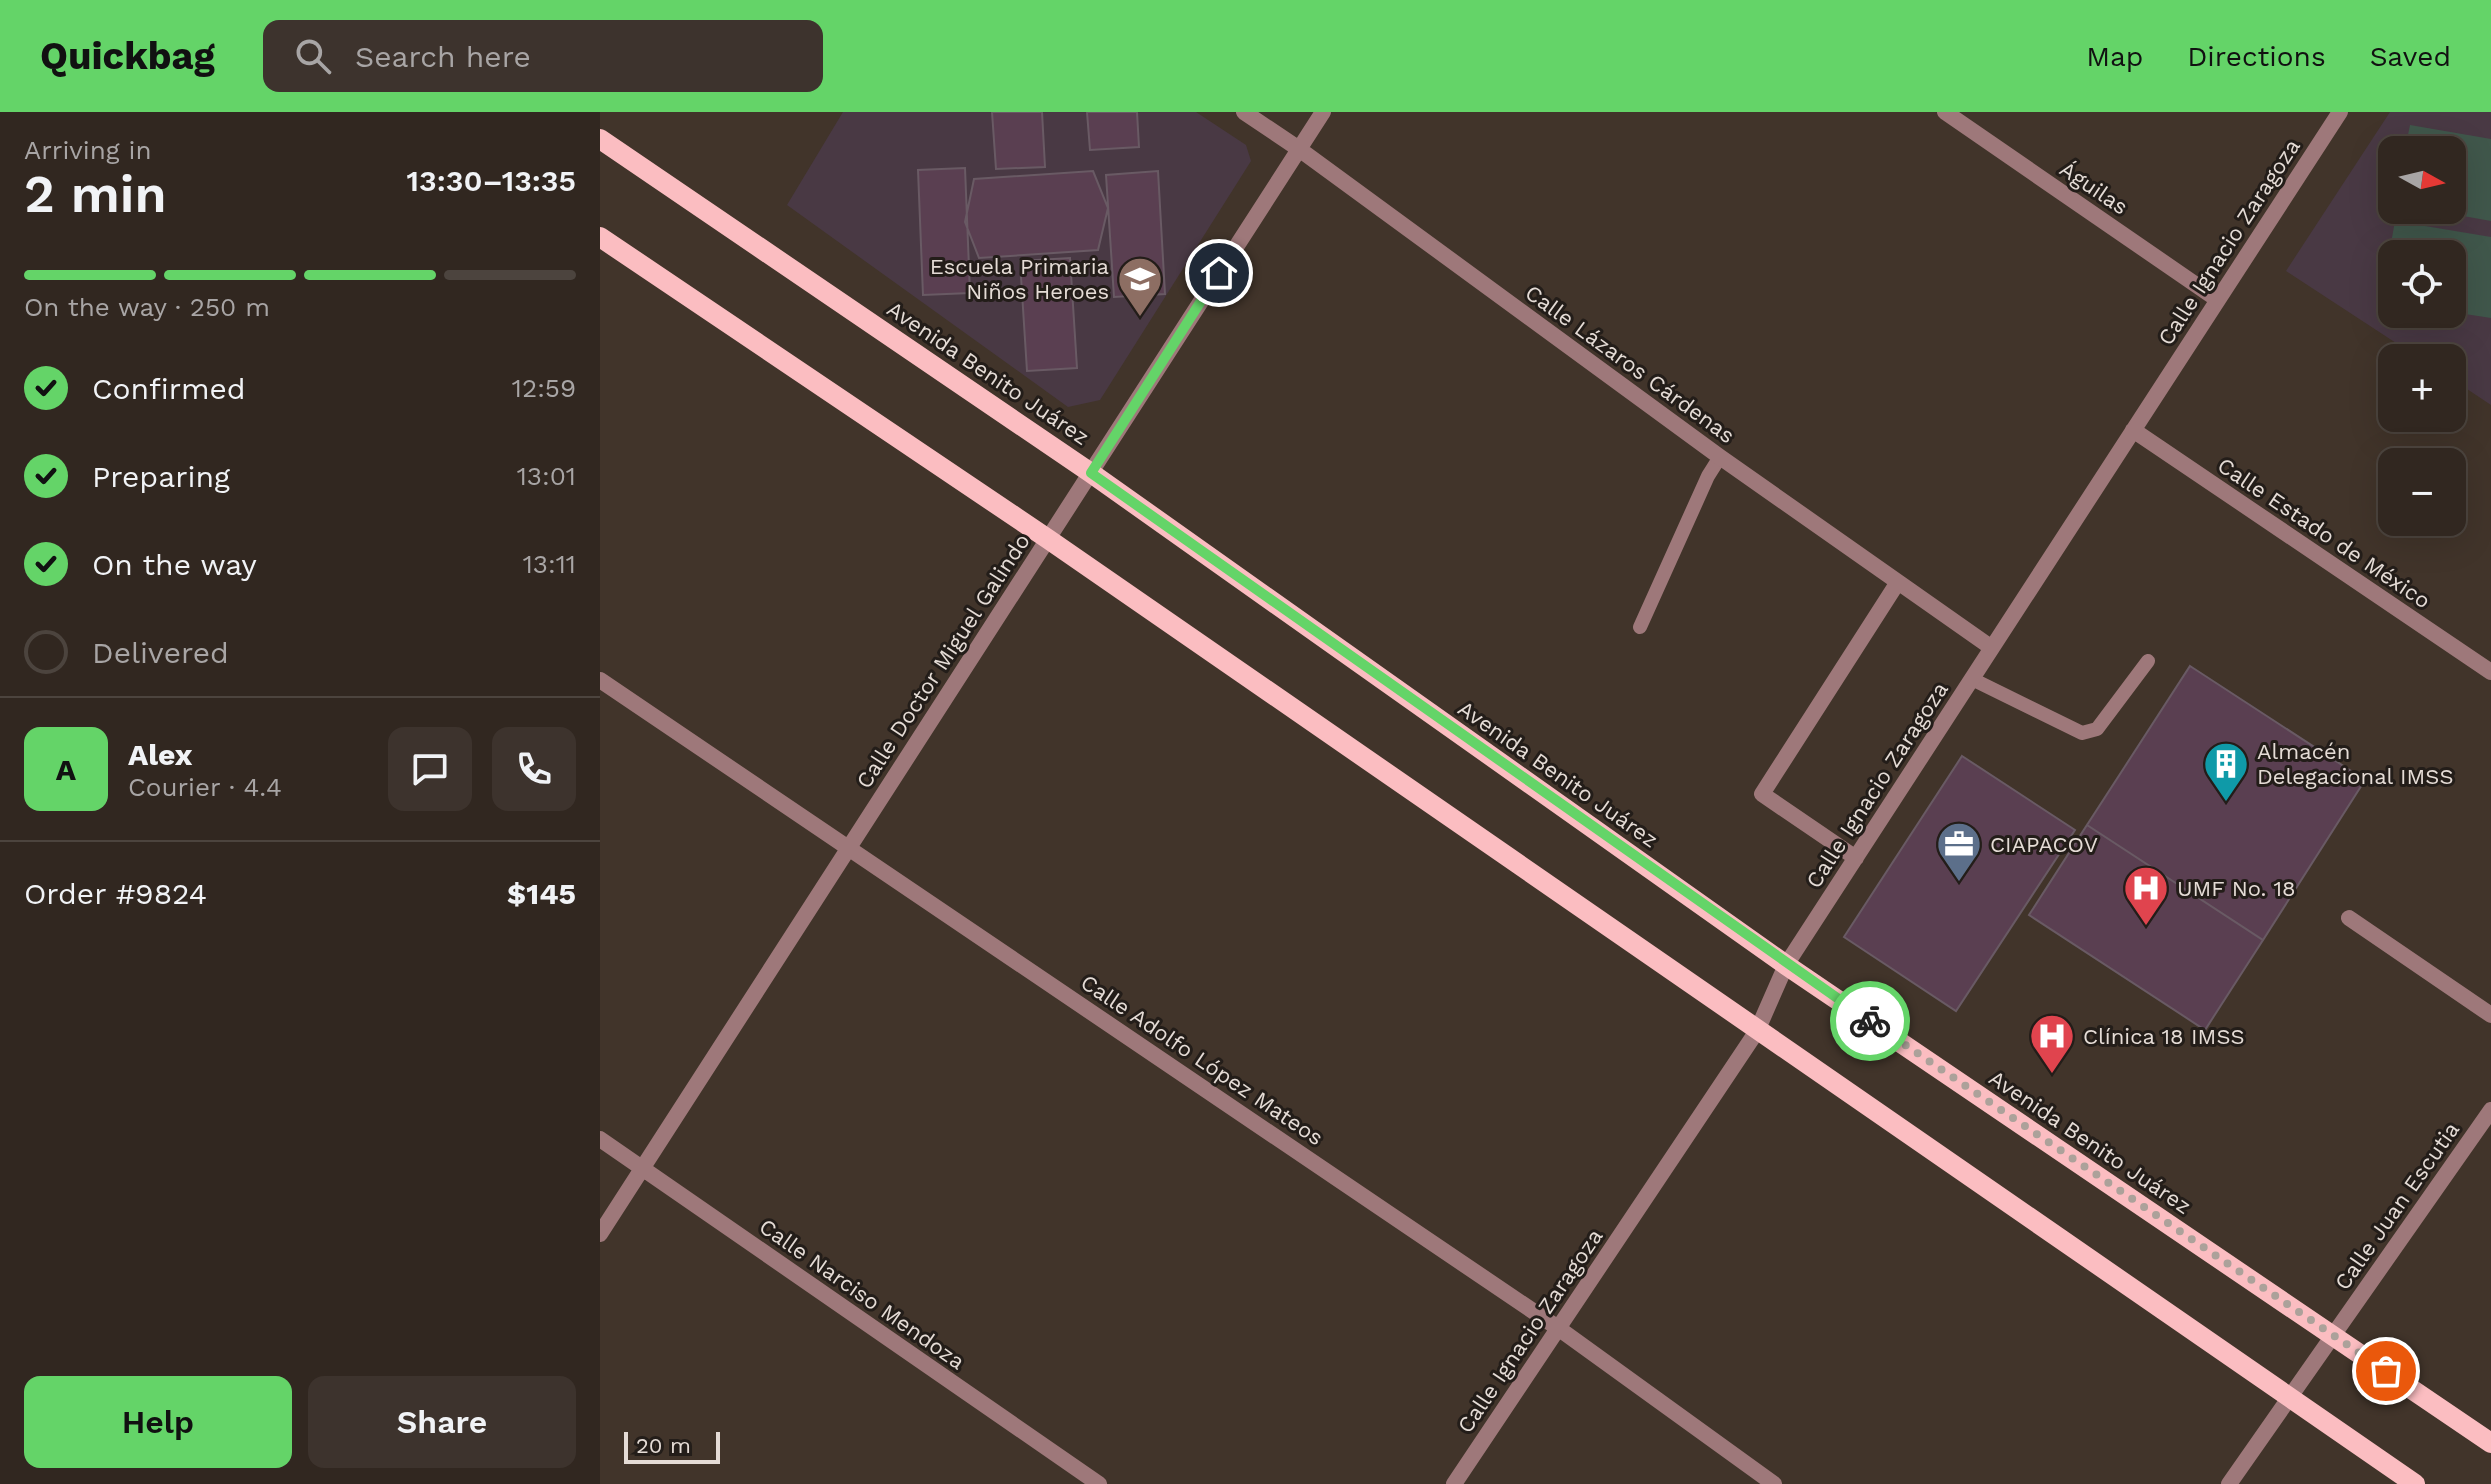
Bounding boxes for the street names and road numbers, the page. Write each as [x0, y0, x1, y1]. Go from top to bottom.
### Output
street label: Calle Ignacio Zaragoza [2153, 134, 2305, 350]
street label: Águilas [2055, 156, 2133, 220]
street label: Calle Lázaros Cárdenas [1521, 280, 1739, 448]
street label: Avenida Benito Juárez [882, 296, 1094, 450]
street label: Calle Estado de México [2213, 452, 2435, 614]
street label: Calle Doctor Miguel Galindo [851, 529, 1035, 793]
street label: Calle Ignacio Zaragoza [1801, 677, 1953, 893]
street label: Avenida Benito Juárez [1453, 696, 1663, 852]
street label: Calle Adolfo López Mateos [1076, 970, 1328, 1150]
street label: Avenida Benito Juárez [1984, 1065, 2196, 1219]
street label: Calle Juan Escutia [2330, 1117, 2464, 1295]
street label: Calle Narciso Mendoza [755, 1214, 969, 1374]
street label: Calle Ignacio Zaragoza [1452, 1224, 1608, 1438]

